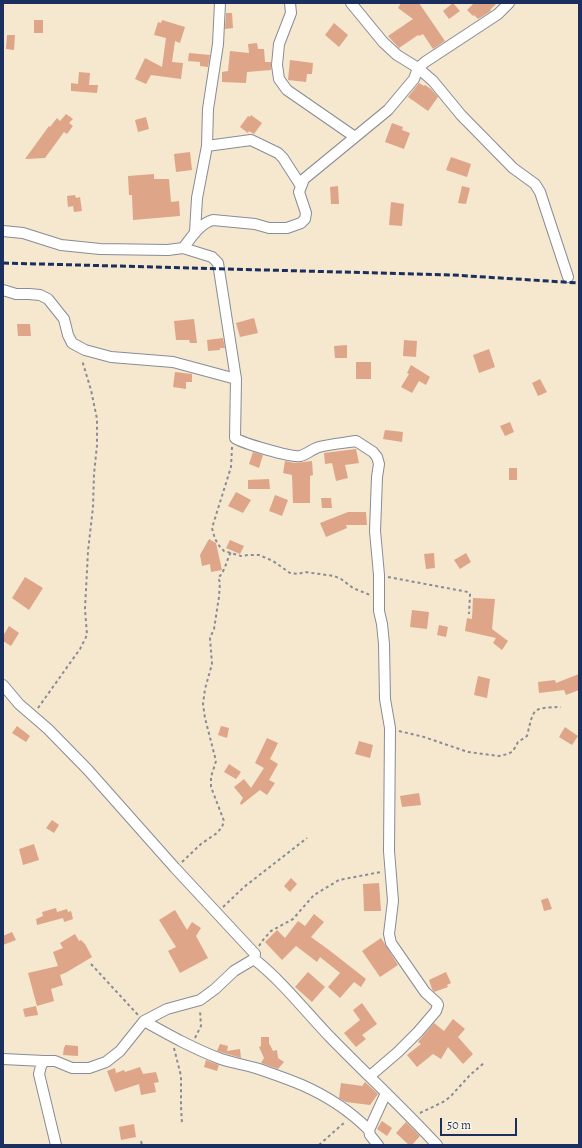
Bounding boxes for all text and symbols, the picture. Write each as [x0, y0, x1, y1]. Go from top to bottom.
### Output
scale bar [442, 1110, 519, 1136]
text: 50 m [447, 1117, 471, 1133]

